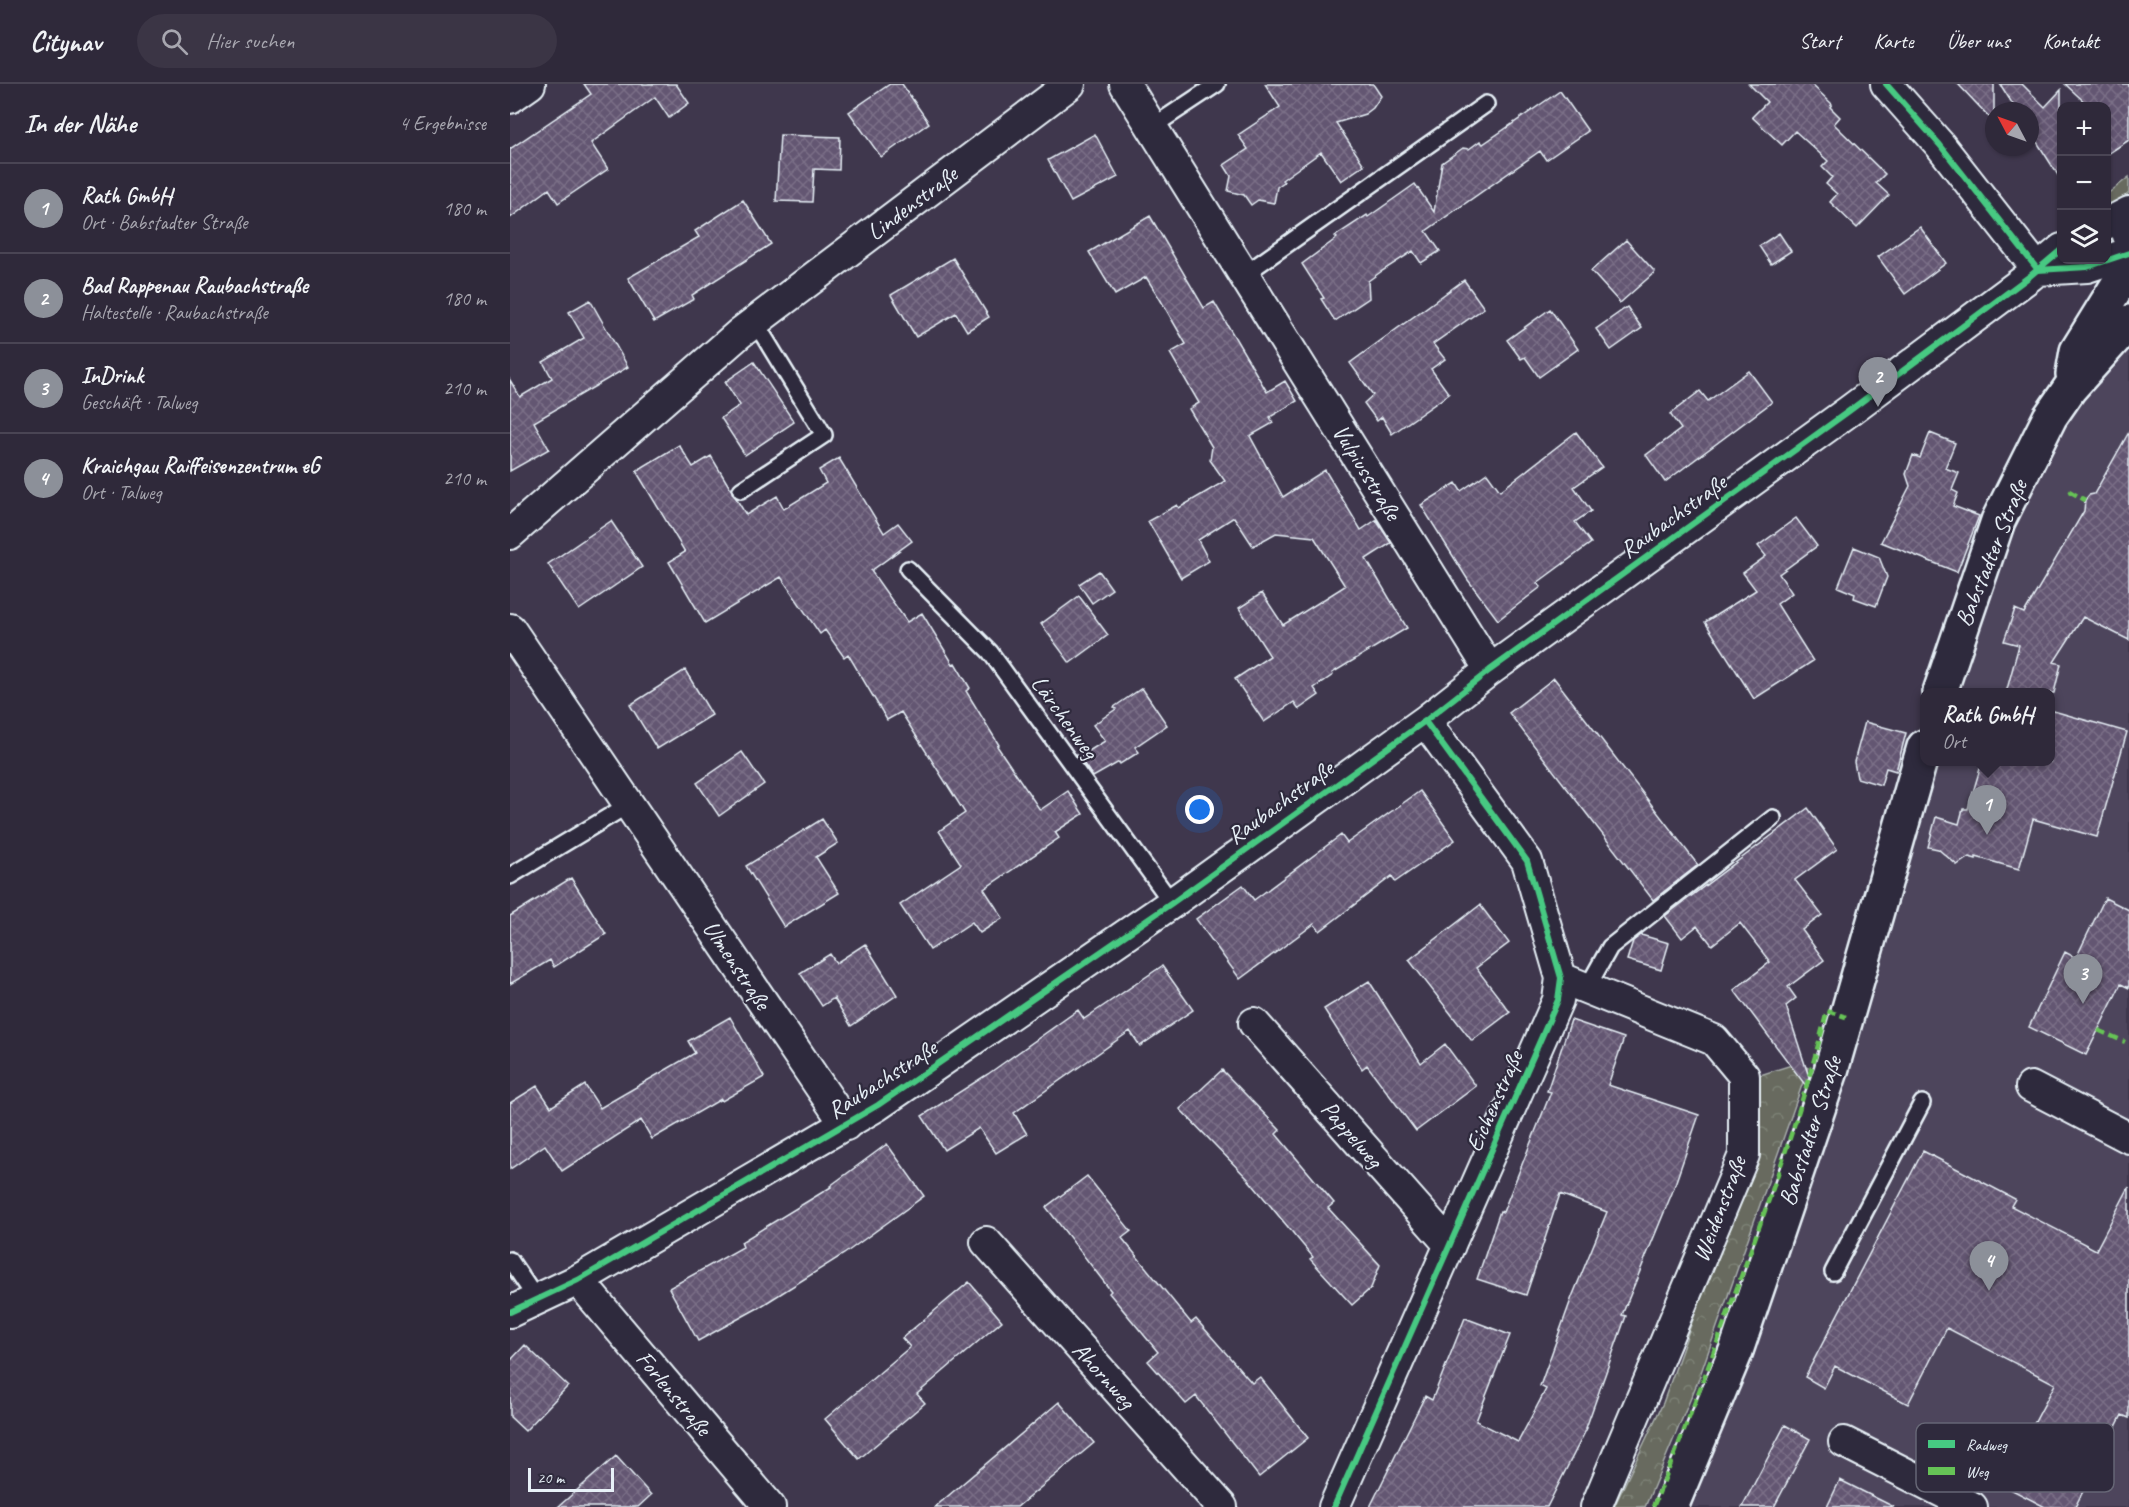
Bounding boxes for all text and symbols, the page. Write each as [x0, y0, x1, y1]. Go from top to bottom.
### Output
search box [137, 14, 557, 68]
text: Citynav [30, 24, 101, 59]
icon: search [158, 25, 191, 58]
text: Hier suchen [206, 27, 295, 55]
text: Start [1799, 28, 1840, 54]
text: Karte [1873, 28, 1914, 54]
text: Über uns [1947, 28, 2010, 54]
text: Kontakt [2043, 28, 2099, 54]
north arrow [1985, 102, 2039, 156]
map controls [2057, 102, 2111, 264]
button: + [2057, 102, 2111, 156]
text: In der Nähe [24, 107, 136, 140]
text: 4 Ergebnisse [399, 111, 486, 136]
button: − [2057, 156, 2111, 210]
street label: Lindenstraße [861, 158, 965, 247]
text: Rath GmbH [81, 182, 171, 210]
text: 1 [39, 196, 48, 221]
text: 180 m [443, 196, 486, 221]
text: Ort · Babstadter Straße [81, 210, 248, 235]
button: layers [2057, 210, 2111, 264]
text: Bad Rappenau Raubachstraße [81, 272, 308, 300]
text: 2 [39, 286, 48, 311]
text: 180 m [443, 286, 486, 311]
text: Haltestelle · Raubachstraße [81, 300, 268, 325]
pin: 2 [1858, 358, 1898, 407]
text: InDrink [81, 362, 143, 390]
text: 3 [39, 376, 48, 401]
text: 210 m [443, 376, 486, 401]
text: Geschäft · Talweg [81, 390, 197, 415]
street label: Vulpiusstraße [1326, 418, 1409, 527]
text: Kraichgau Raiffeisenzentrum eG [81, 452, 320, 480]
text: 4 [39, 466, 48, 491]
text: 210 m [443, 466, 486, 491]
street label: Raubachstraße [1614, 466, 1734, 565]
street label: Babstadter Straße [1948, 473, 2035, 631]
text: Ort · Talweg [81, 480, 162, 505]
street label: Lärchenweg [1025, 669, 1106, 766]
popup [1920, 688, 2055, 766]
text: Rath GmbH [1942, 701, 2033, 729]
text: Ort [1942, 729, 1966, 754]
street label: Raubachstraße [1221, 752, 1341, 851]
pin: 1 [1968, 786, 2006, 835]
your location [1185, 795, 1214, 824]
street label: Ulmenstraße [696, 915, 779, 1017]
pin: 3 [2064, 954, 2102, 1004]
street label: Raubachstraße [822, 1031, 944, 1125]
street label: Eichenstraße [1459, 1044, 1530, 1156]
street label: Babstadter Straße [1772, 1050, 1849, 1210]
street label: Pappelweg [1315, 1094, 1391, 1176]
street label: Weidenstraße [1685, 1150, 1754, 1266]
pin: 4 [1970, 1242, 2008, 1291]
street label: Ahornweg [1066, 1335, 1144, 1417]
street label: Forlenstraße [630, 1344, 720, 1443]
legend [1916, 1423, 2114, 1492]
text: Radweg [1966, 1435, 2008, 1455]
text: Weg [1966, 1462, 1990, 1482]
scale bar [528, 1465, 614, 1492]
text: 20 m [537, 1468, 564, 1488]

